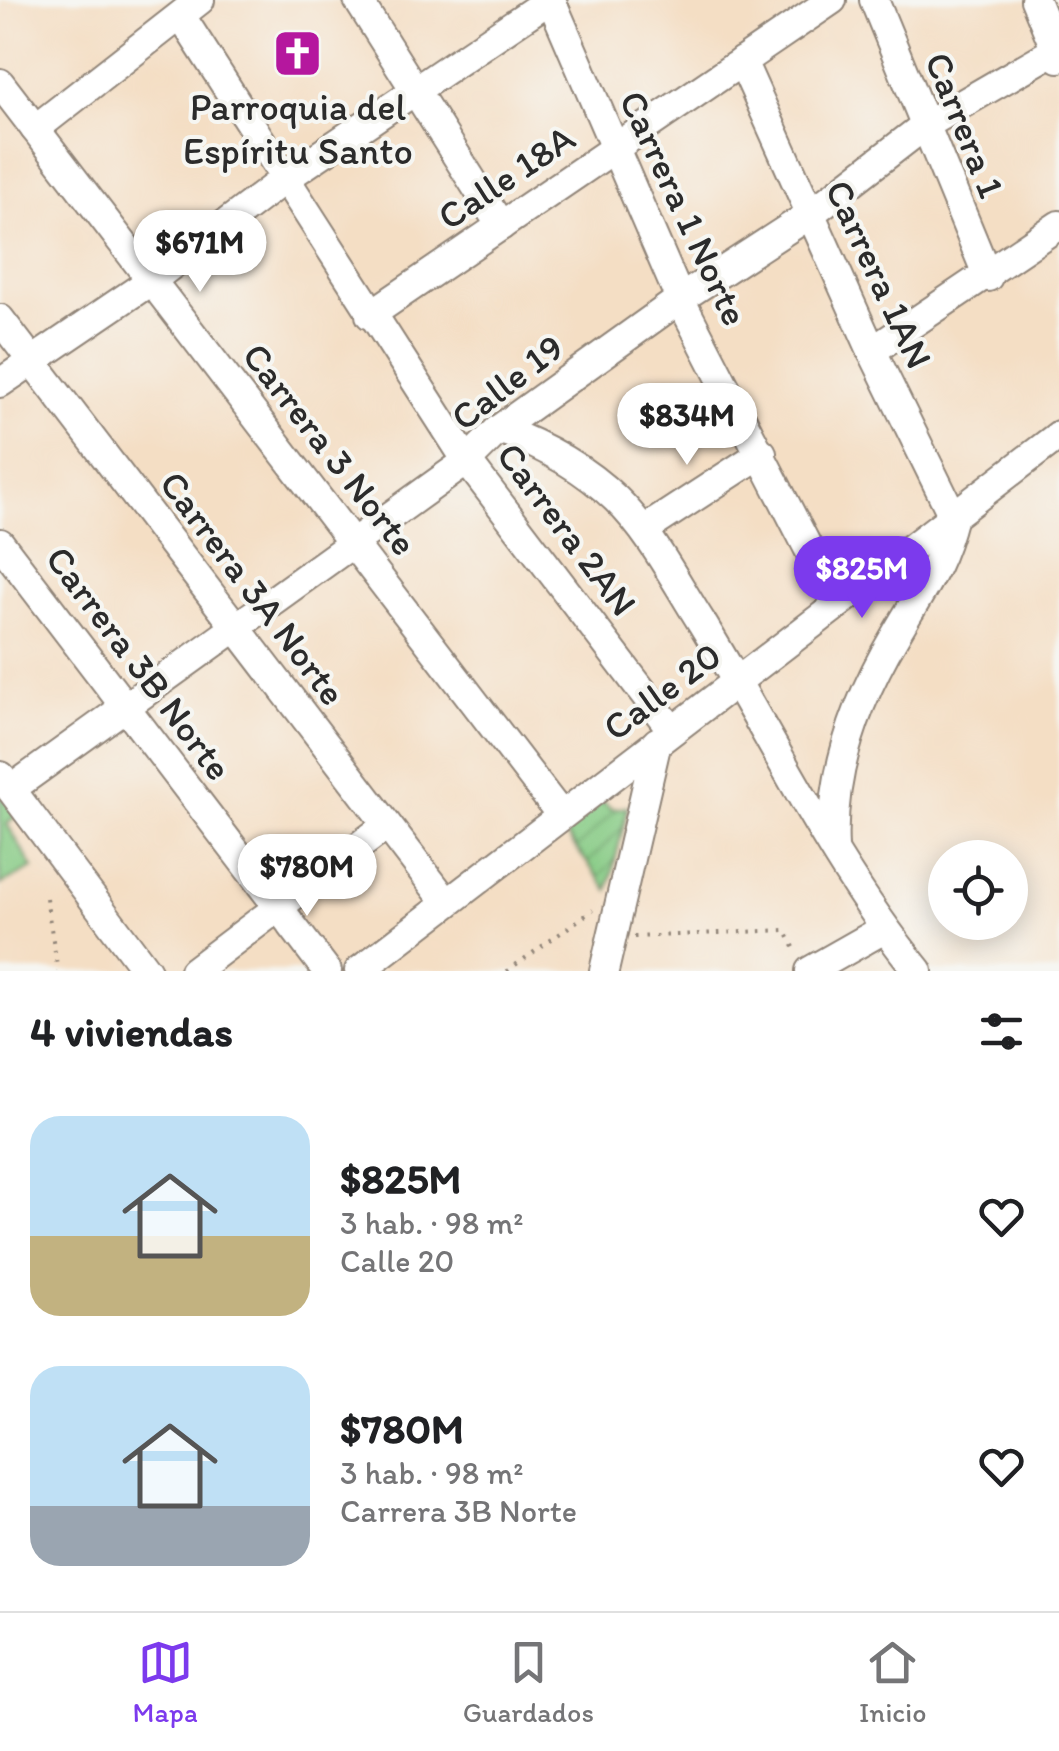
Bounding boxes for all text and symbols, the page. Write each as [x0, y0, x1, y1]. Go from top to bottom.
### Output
church icon: Parroquia del Espíritu Santo [272, 27, 324, 79]
street label: Carrera 1 [915, 46, 1015, 204]
street label: Carrera 1 Norte [610, 83, 758, 333]
place label: Parroquia del Espíritu Santo [183, 84, 413, 174]
street label: Calle 18A [429, 115, 583, 239]
street label: Carrera 1AN [815, 172, 943, 376]
pin: $671M [130, 210, 270, 295]
text: $671M [155, 223, 245, 261]
street label: Calle 19 [442, 324, 572, 440]
street label: Carrera 3 Norte [233, 334, 427, 564]
pin: $834M [617, 383, 757, 468]
text: $834M [639, 396, 735, 434]
street label: Carrera 2AN [487, 433, 647, 625]
street label: Carrera 3A Norte [150, 462, 356, 714]
pin: $825M [792, 536, 932, 621]
street label: Carrera 3B Norte [36, 537, 242, 789]
text: $825M [816, 549, 908, 587]
street label: Calle 20 [594, 632, 730, 750]
pin: $780M [237, 834, 377, 919]
map controls [928, 840, 1028, 940]
button: locate [928, 840, 1028, 940]
text: $780M [260, 847, 354, 885]
icon: filters [974, 1004, 1029, 1059]
text: 4 viviendas [30, 1006, 233, 1057]
text: $825M [340, 1153, 461, 1204]
icon: home [110, 1156, 230, 1276]
icon: heart [974, 1189, 1029, 1244]
text: 3 hab. · 98 m² [340, 1204, 524, 1242]
text: Calle 20 [340, 1242, 454, 1280]
text: $780M [340, 1403, 464, 1454]
icon: home [110, 1406, 230, 1526]
icon: heart [974, 1439, 1029, 1494]
text: 3 hab. · 98 m² [340, 1454, 524, 1492]
text: Carrera 3B Norte [340, 1492, 577, 1530]
tab: Mapa [132, 1635, 198, 1729]
tab: Guardados [463, 1635, 594, 1729]
tab: Inicio [859, 1635, 926, 1729]

